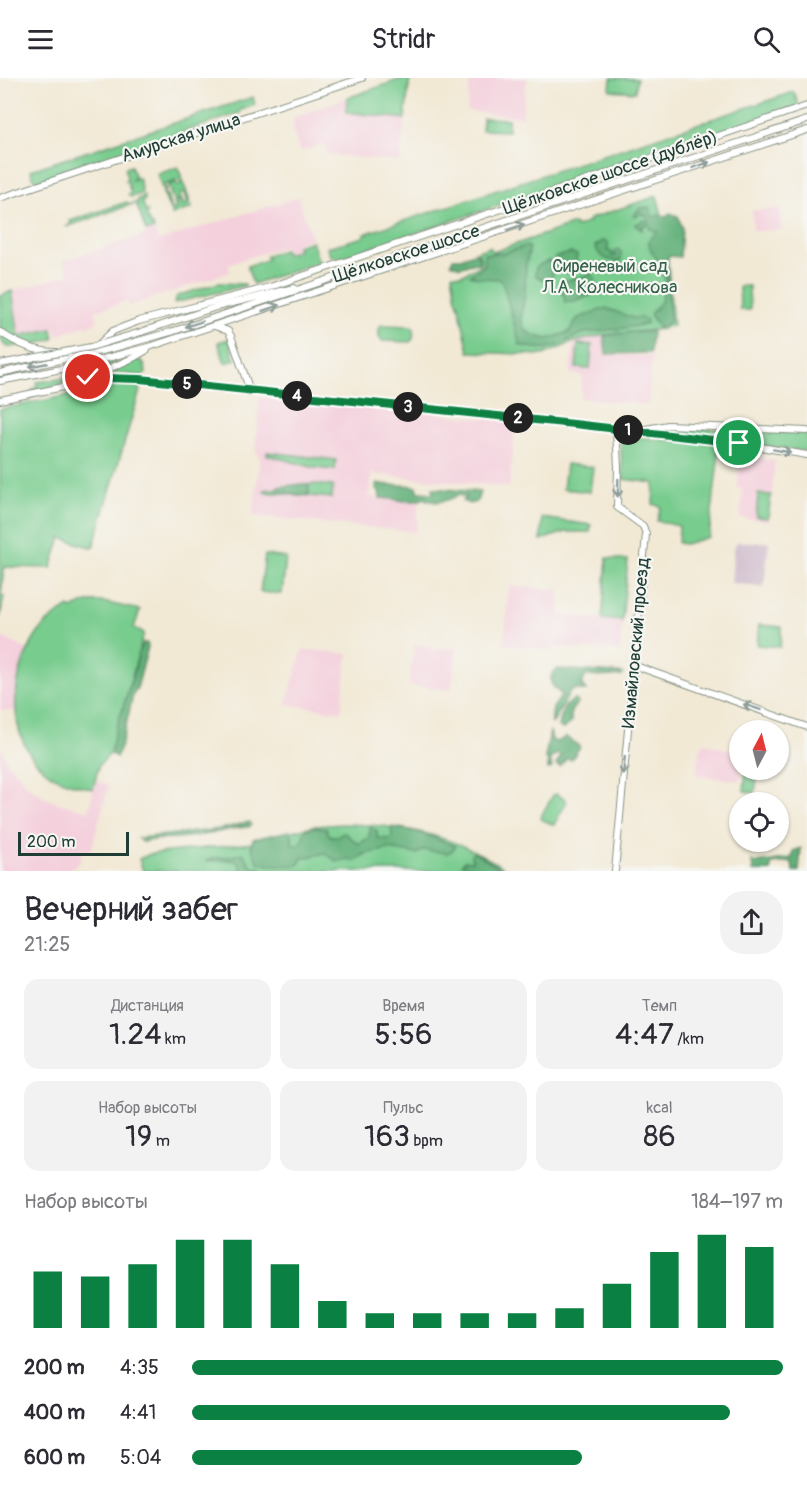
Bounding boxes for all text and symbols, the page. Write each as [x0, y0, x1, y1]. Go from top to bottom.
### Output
icon: menu [24, 23, 57, 56]
text: Stridr [372, 23, 435, 56]
icon: search [750, 23, 783, 56]
street label: Амурская улица [119, 108, 243, 168]
street label: Щёлковское шоссе (дублёр) [499, 125, 721, 221]
one-way arrow [691, 159, 710, 170]
street label: Щёлковское шоссе [329, 219, 483, 289]
one-way arrow [506, 220, 525, 231]
park label: Сиреневый сад Л.А. Колесникова [542, 255, 677, 299]
one-way arrow [261, 302, 280, 313]
one-way arrow [185, 320, 204, 331]
pin [62, 351, 113, 402]
one-way arrow [29, 360, 48, 371]
icon: check [71, 360, 104, 393]
pin: 5 [172, 369, 202, 399]
text: 5 [183, 374, 191, 394]
pin: 4 [282, 381, 312, 411]
text: 4 [292, 386, 302, 406]
pin: 3 [393, 392, 423, 422]
text: 3 [404, 397, 412, 417]
pin: 2 [503, 403, 533, 433]
text: 2 [514, 408, 522, 428]
pin: 1 [613, 415, 643, 445]
pin [713, 417, 764, 468]
text: 1 [625, 420, 631, 440]
icon: arrive [722, 426, 755, 459]
one-way arrow [772, 446, 792, 457]
one-way arrow [612, 477, 623, 497]
street label: Измайловский проезд [617, 557, 655, 729]
one-way arrow [743, 700, 762, 711]
north arrow [729, 720, 789, 780]
map controls [729, 720, 789, 852]
one-way arrow [619, 755, 630, 775]
button: locate [729, 792, 789, 852]
scale bar [18, 829, 129, 856]
text: 200 m [27, 832, 75, 852]
text: Вечерний забег [24, 889, 238, 930]
button: share [720, 891, 783, 954]
text: 21:25 [24, 932, 70, 957]
text: Дистанция [111, 996, 184, 1016]
text: Время [382, 996, 425, 1016]
text: Темп [642, 996, 677, 1016]
text: 1.24 [109, 1016, 162, 1053]
text: 5:56 [375, 1016, 433, 1053]
text: 4:47 [615, 1016, 674, 1053]
text: km [162, 1029, 186, 1049]
text: /km [674, 1029, 704, 1049]
text: Набор высоты [98, 1098, 197, 1118]
text: Пульс [383, 1098, 424, 1118]
text: kcal [646, 1098, 673, 1118]
text: 19 [125, 1118, 152, 1155]
text: 163 [364, 1118, 410, 1155]
text: 86 [643, 1118, 676, 1155]
text: m [152, 1131, 170, 1151]
text: bpm [410, 1131, 443, 1151]
text: Набор высоты [24, 1189, 148, 1214]
text: 184–197 m [691, 1189, 783, 1214]
text: 200 m [24, 1355, 85, 1380]
text: 4:35 [120, 1355, 159, 1380]
text: 400 m [24, 1400, 85, 1425]
text: 4:41 [120, 1400, 156, 1425]
text: 600 m [24, 1445, 85, 1470]
text: 5:04 [120, 1445, 161, 1470]

